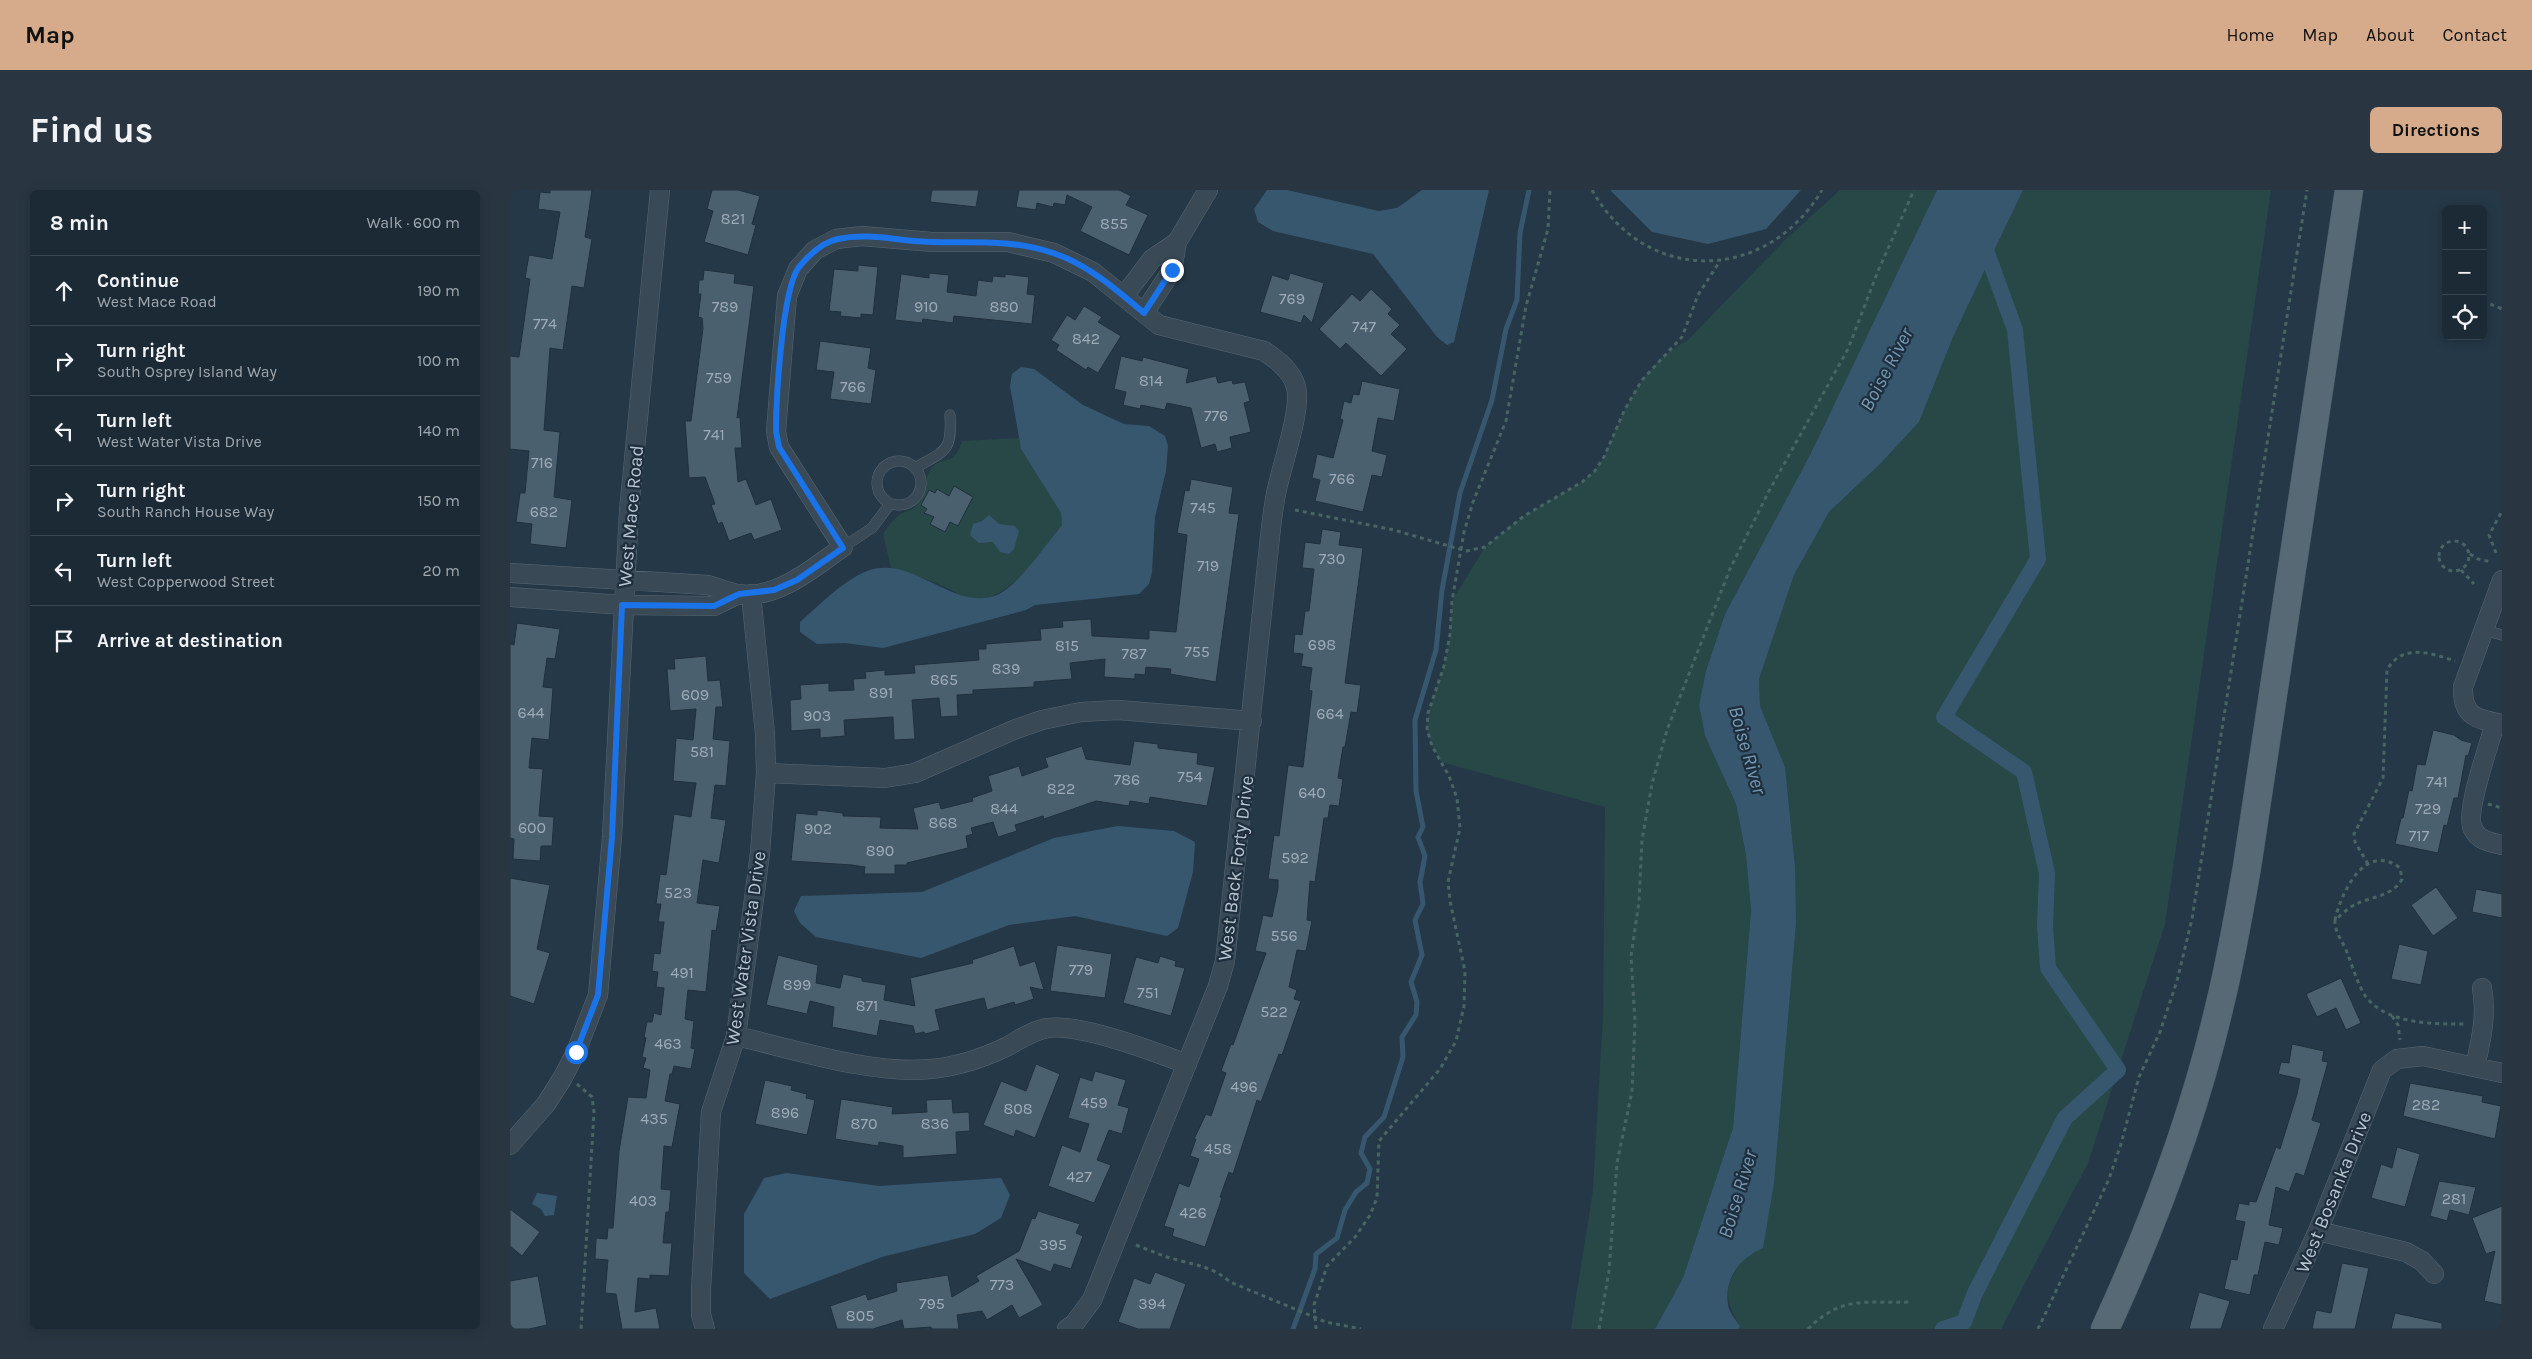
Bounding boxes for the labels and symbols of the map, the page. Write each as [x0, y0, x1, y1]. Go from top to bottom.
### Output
house number: 821 [721, 209, 745, 228]
house number: 855 [1100, 214, 1128, 233]
route end [1161, 259, 1184, 282]
house number: 769 [1279, 289, 1305, 308]
house number: 789 [712, 297, 738, 316]
house number: 910 [914, 297, 938, 316]
house number: 880 [989, 297, 1019, 316]
house number: 774 [533, 314, 557, 333]
house number: 747 [1352, 317, 1376, 336]
water label: Boise River [1855, 323, 1918, 415]
house number: 842 [1072, 329, 1100, 348]
house number: 759 [706, 368, 732, 387]
house number: 814 [1139, 371, 1163, 390]
house number: 766 [840, 377, 866, 396]
house number: 776 [1204, 406, 1228, 425]
house number: 741 [703, 425, 725, 444]
street label: West Mace Road [614, 444, 648, 588]
house number: 716 [531, 453, 553, 472]
house number: 766 [1329, 469, 1355, 488]
house number: 745 [1190, 498, 1216, 517]
house number: 682 [530, 502, 558, 521]
house number: 730 [1319, 549, 1345, 568]
house number: 719 [1197, 556, 1219, 575]
house number: 698 [1308, 635, 1336, 654]
house number: 815 [1055, 636, 1079, 655]
house number: 755 [1184, 642, 1210, 661]
house number: 787 [1122, 644, 1147, 663]
house number: 839 [992, 659, 1020, 678]
house number: 865 [930, 670, 958, 689]
house number: 891 [869, 683, 893, 702]
house number: 609 [681, 685, 709, 704]
house number: 644 [517, 703, 545, 722]
water label: Boise River [1724, 703, 1771, 798]
house number: 664 [1316, 704, 1344, 723]
house number: 903 [803, 706, 831, 725]
house number: 581 [690, 742, 714, 761]
house number: 754 [1177, 767, 1203, 786]
house number: 786 [1114, 770, 1140, 789]
house number: 741 [2426, 772, 2448, 791]
street label: West Back Forty Drive [1214, 774, 1258, 962]
house number: 822 [1047, 779, 1075, 798]
house number: 640 [1298, 783, 1326, 802]
house number: 844 [990, 799, 1018, 818]
house number: 729 [2415, 799, 2441, 818]
house number: 868 [929, 813, 957, 832]
house number: 600 [518, 818, 546, 837]
house number: 902 [804, 819, 832, 838]
house number: 717 [2409, 826, 2430, 845]
house number: 890 [866, 841, 894, 860]
house number: 592 [1281, 848, 1309, 867]
street label: West Water Vista Drive [721, 850, 771, 1047]
house number: 523 [664, 883, 692, 902]
house number: 556 [1270, 926, 1298, 945]
house number: 779 [1069, 960, 1093, 979]
house number: 491 [670, 963, 694, 982]
house number: 899 [783, 975, 811, 994]
house number: 751 [1137, 983, 1159, 1002]
house number: 871 [856, 996, 878, 1015]
house number: 522 [1260, 1002, 1288, 1021]
house number: 463 [654, 1034, 682, 1053]
route start [565, 1041, 588, 1064]
house number: 496 [1230, 1077, 1258, 1096]
house number: 459 [1080, 1093, 1108, 1112]
house number: 282 [2412, 1095, 2440, 1114]
house number: 808 [1003, 1099, 1033, 1118]
house number: 896 [771, 1103, 799, 1122]
house number: 435 [640, 1109, 668, 1128]
street label: West Bosanka Drive [2292, 1109, 2376, 1276]
house number: 870 [851, 1114, 877, 1133]
house number: 836 [921, 1114, 949, 1133]
house number: 458 [1204, 1139, 1232, 1158]
water label: Boise River [1713, 1146, 1762, 1241]
house number: 427 [1066, 1167, 1092, 1186]
house number: 281 [2442, 1189, 2466, 1208]
house number: 403 [629, 1191, 657, 1210]
house number: 426 [1179, 1203, 1207, 1222]
house number: 395 [1039, 1235, 1067, 1254]
house number: 773 [990, 1275, 1014, 1294]
house number: 795 [919, 1294, 945, 1313]
house number: 394 [1138, 1294, 1166, 1313]
house number: 805 [846, 1306, 874, 1325]

